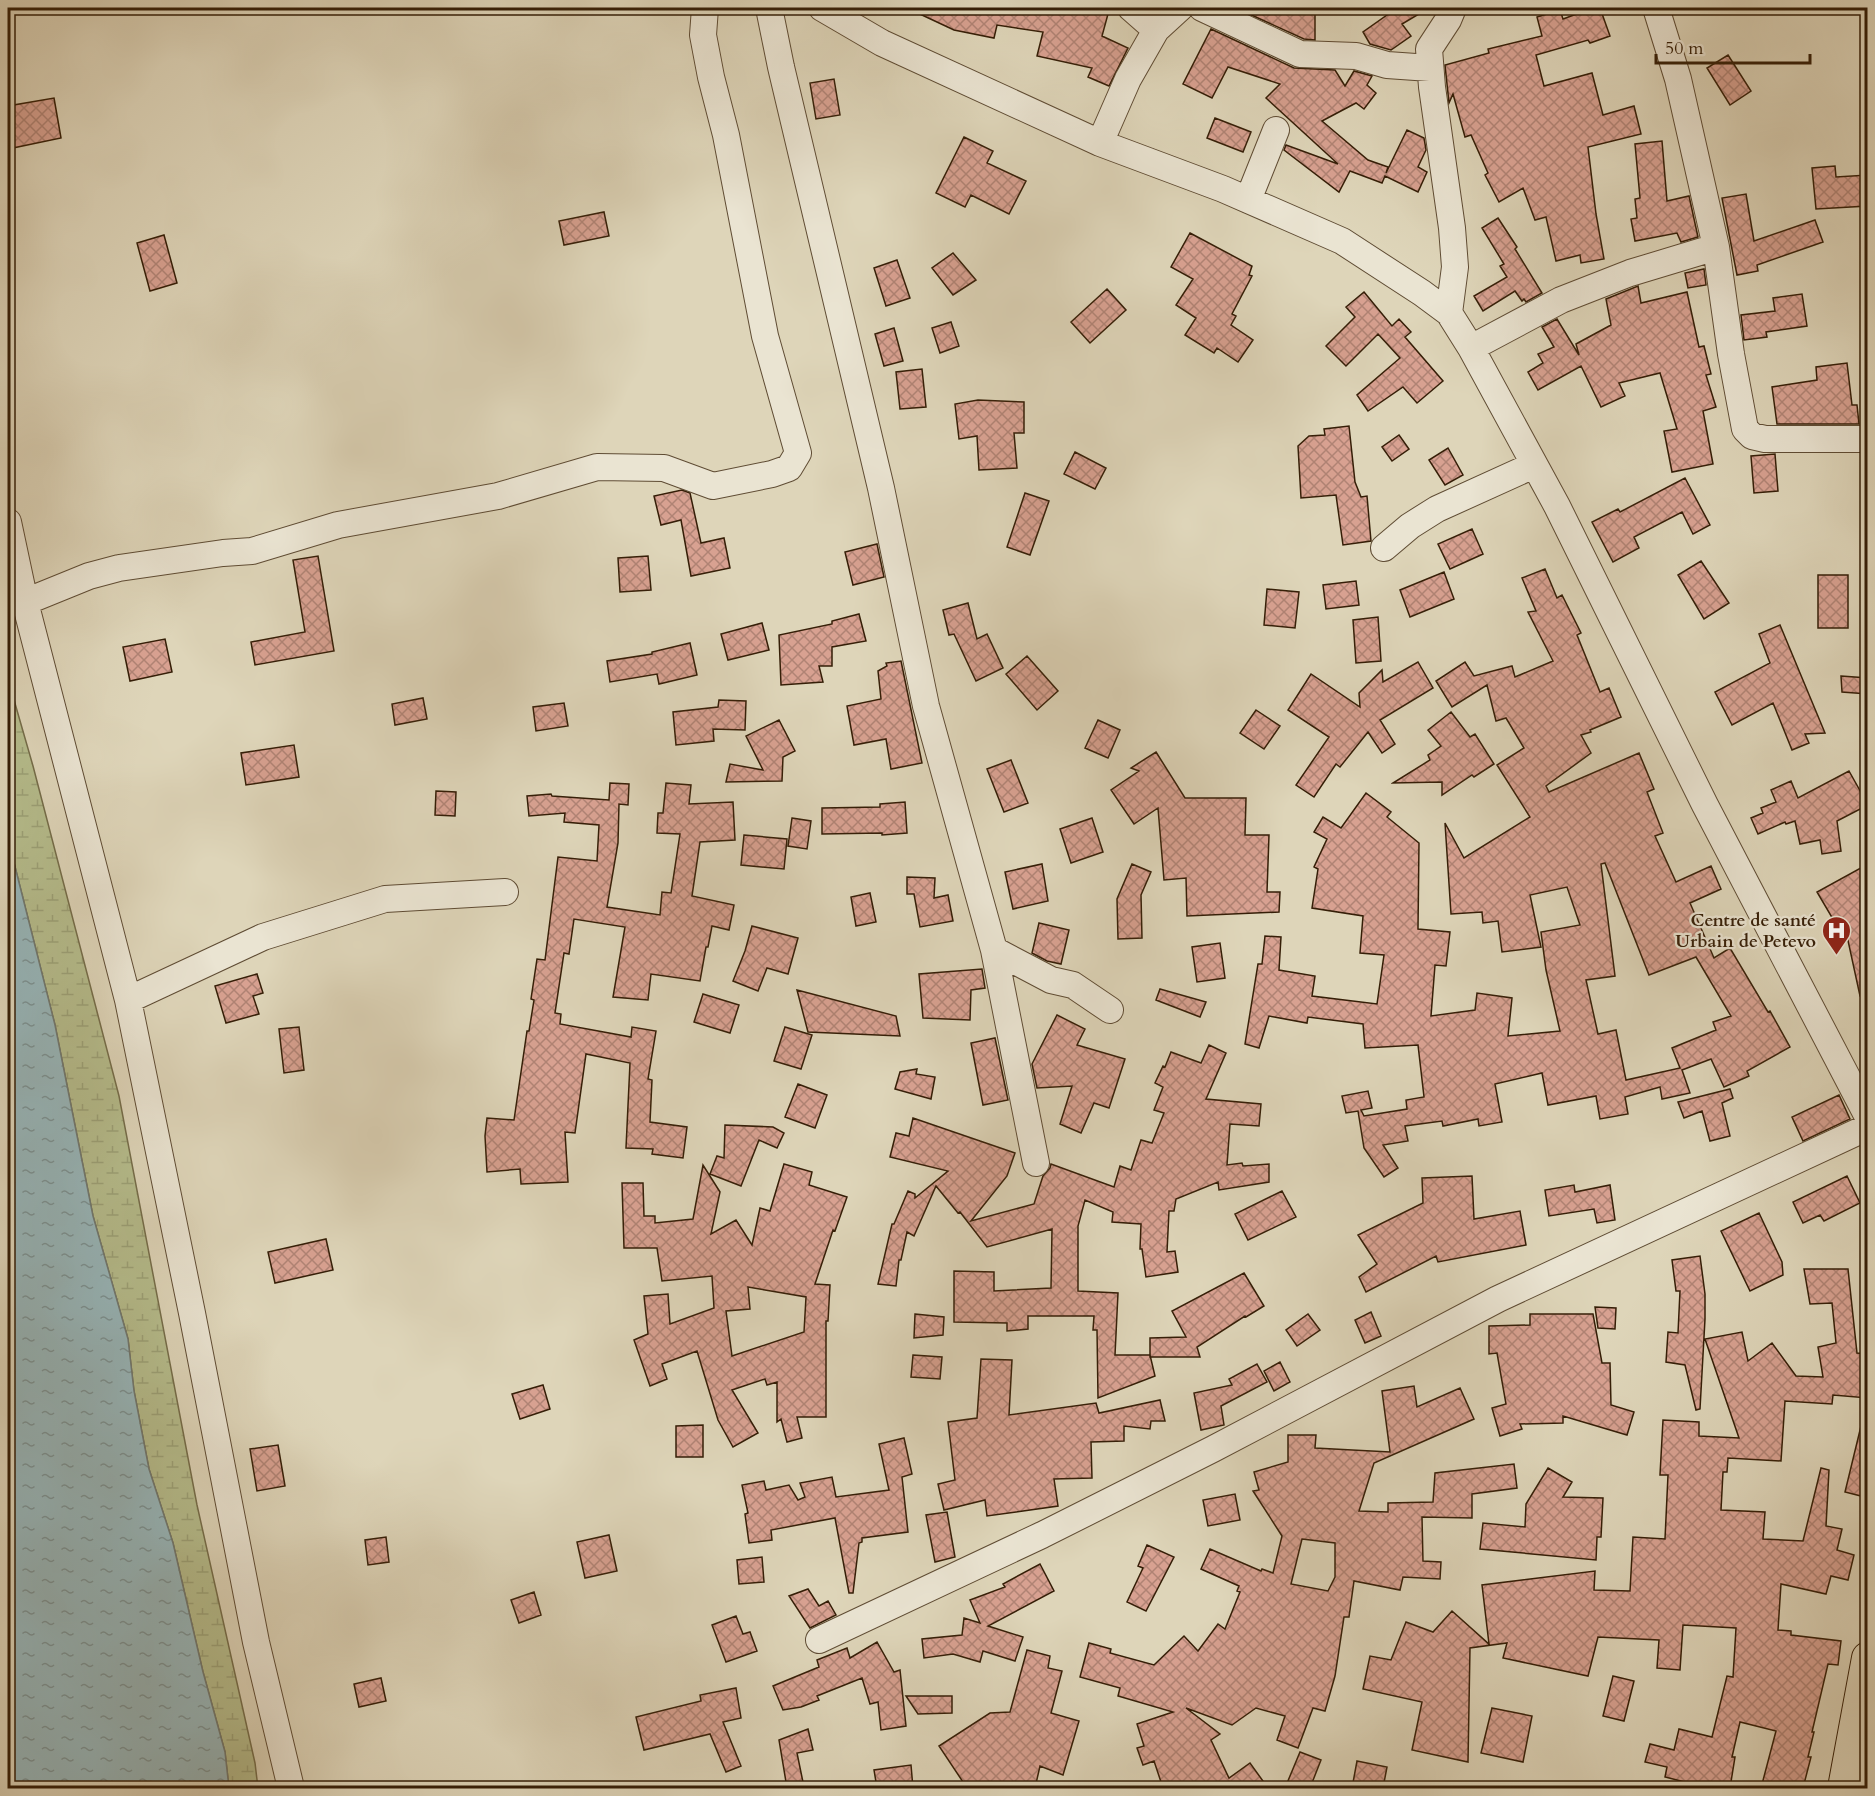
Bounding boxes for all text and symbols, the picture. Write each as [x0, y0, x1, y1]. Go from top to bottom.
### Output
scale bar [1656, 27, 1810, 65]
text: 50 m [1665, 36, 1704, 61]
place label: Centre de santé Urbain de Petevo [1675, 908, 1816, 954]
hospital icon: Centre de santé Urbain de Petevo [1821, 914, 1853, 956]

